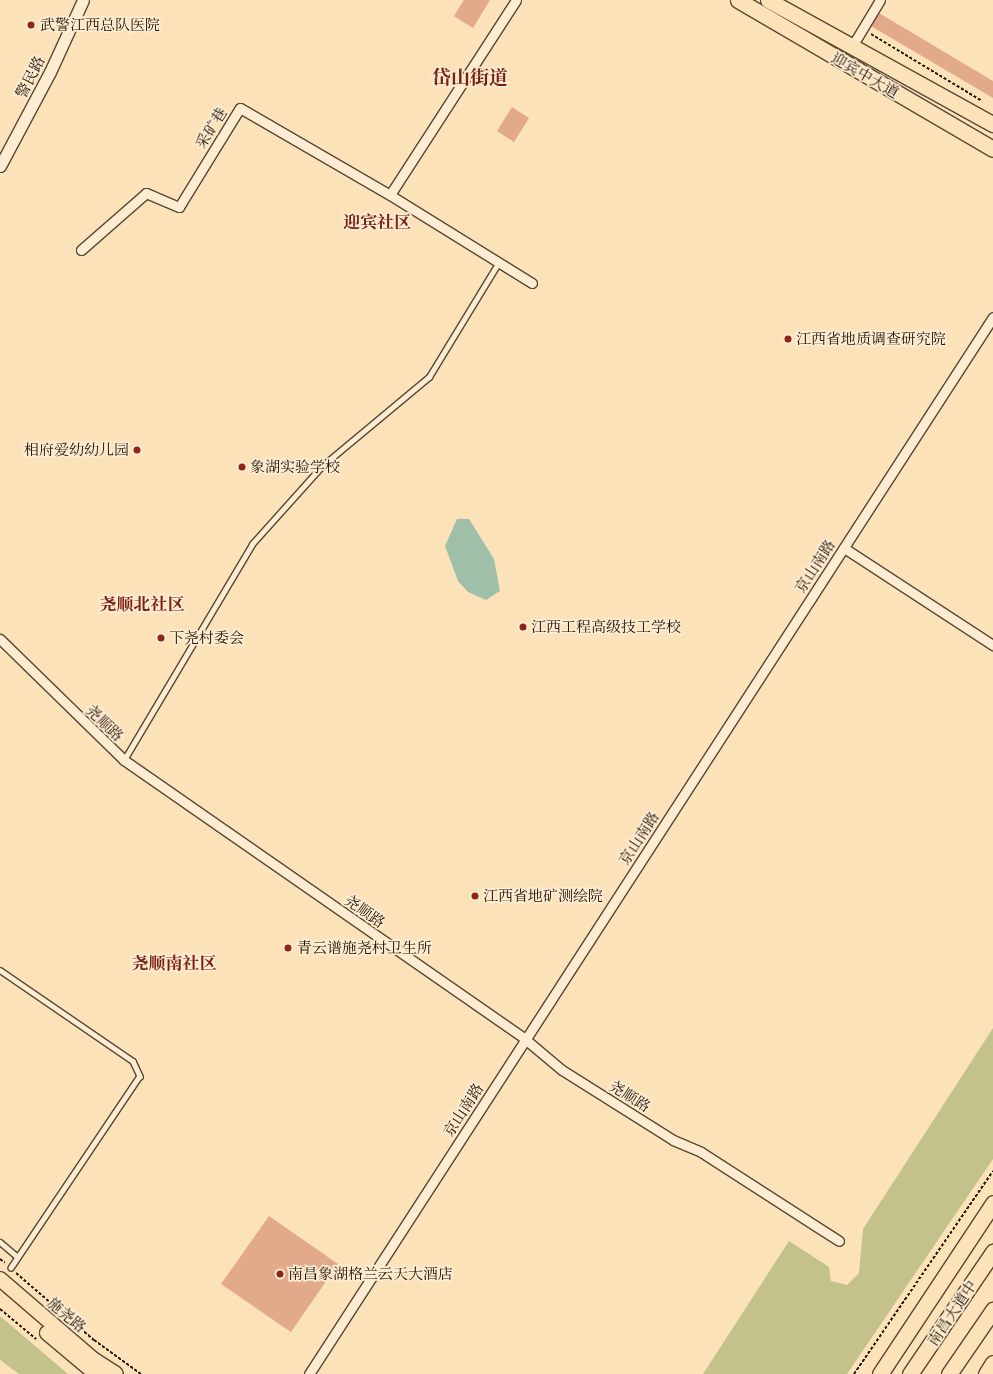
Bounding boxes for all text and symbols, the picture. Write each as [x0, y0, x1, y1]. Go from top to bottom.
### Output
place label: 武警江西总队医院 [40, 16, 160, 34]
marker: 武警江西总队医院 [25, 19, 37, 31]
street label: 迎宾中大道 [828, 48, 902, 102]
street label: 警民路 [12, 53, 48, 101]
district label: 岱山街道 [432, 67, 508, 89]
street label: 采矿巷 [191, 104, 231, 152]
district label: 迎宾社区 [343, 213, 411, 233]
place label: 江西省地质调查研究院 [796, 330, 946, 348]
marker: 江西省地质调查研究院 [783, 334, 793, 344]
place label: 相府爱幼幼儿园 [24, 441, 129, 459]
marker: 相府爱幼幼儿园 [132, 445, 142, 455]
place label: 象湖实验学校 [250, 458, 340, 476]
marker: 象湖实验学校 [237, 462, 247, 472]
street label: 京山南路 [791, 536, 839, 596]
district label: 尧顺北社区 [100, 595, 184, 615]
place label: 江西工程高级技工学校 [531, 618, 681, 636]
marker: 江西工程高级技工学校 [518, 622, 528, 632]
place label: 下尧村委会 [169, 629, 244, 647]
marker: 下尧村委会 [156, 633, 166, 643]
street label: 尧顺路 [83, 701, 127, 745]
street label: 京山南路 [615, 808, 663, 868]
place label: 江西省地矿测绘院 [483, 887, 603, 905]
street label: 尧顺路 [341, 891, 389, 931]
marker: 江西省地矿测绘院 [470, 891, 480, 901]
place label: 青云谱施尧村卫生所 [297, 939, 432, 957]
marker: 青云谱施尧村卫生所 [282, 942, 294, 954]
district label: 尧顺南社区 [132, 954, 216, 974]
street label: 尧顺路 [606, 1076, 654, 1116]
street label: 京山南路 [439, 1080, 487, 1140]
place label: 南昌象湖格兰云天大酒店 [288, 1265, 453, 1283]
marker: 南昌象湖格兰云天大酒店 [275, 1269, 285, 1279]
street label: 南昌大道中 [924, 1277, 980, 1349]
street label: 施尧路 [44, 1294, 90, 1336]

